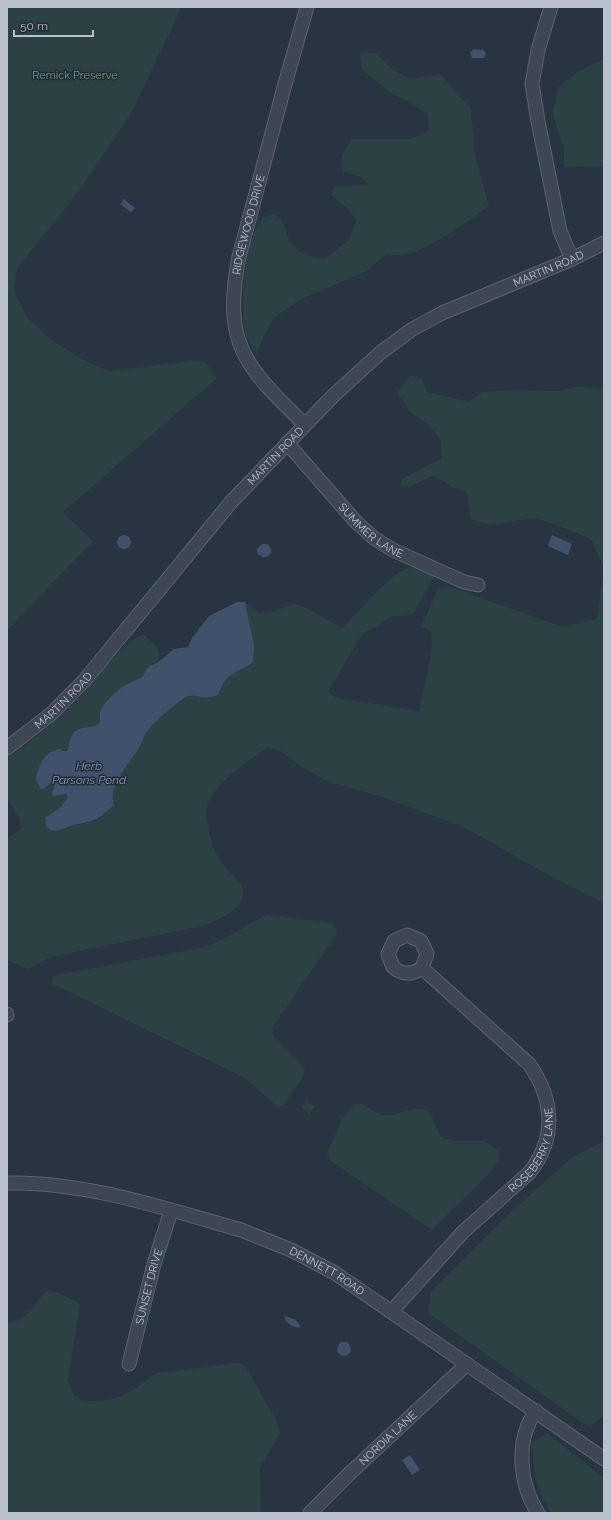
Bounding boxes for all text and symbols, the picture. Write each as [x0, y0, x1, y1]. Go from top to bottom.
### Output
scale bar [14, 12, 93, 38]
text: 50 m [20, 19, 48, 33]
park label: Remick Preserve [32, 69, 118, 82]
street label: RIDGEWOOD DRIVE [230, 173, 268, 276]
street label: MARTIN ROAD [511, 248, 586, 290]
street label: MARTIN ROAD [245, 424, 307, 488]
street label: SUMMER LANE [336, 501, 405, 561]
street label: MARTIN ROAD [32, 670, 95, 731]
water label: Herb Parsons Pond [52, 759, 127, 787]
street label: ROSEBERRY LANE [506, 1107, 556, 1195]
street label: DENNETT ROAD [287, 1244, 367, 1298]
street label: SUNSET DRIVE [133, 1247, 166, 1326]
street label: NORDIA LANE [357, 1408, 420, 1468]

